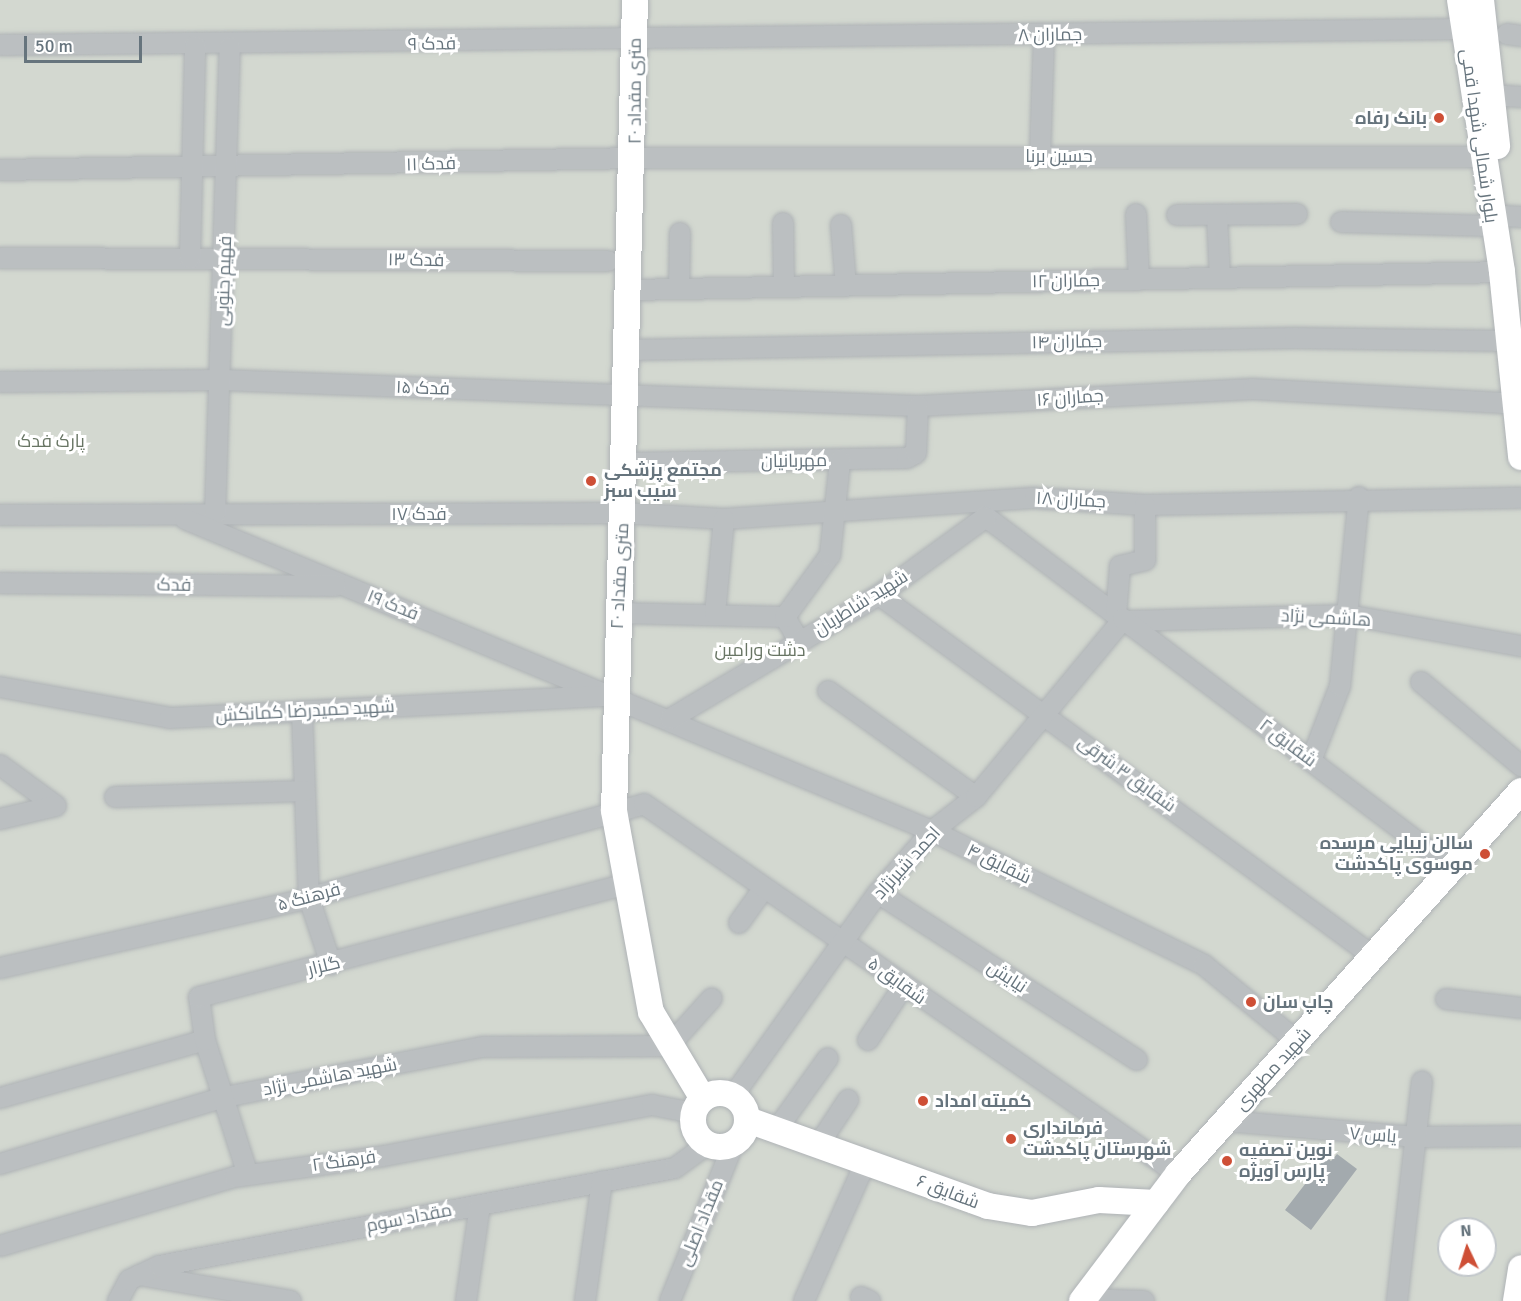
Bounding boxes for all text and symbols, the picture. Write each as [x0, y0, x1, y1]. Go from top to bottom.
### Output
scale bar [27, 24, 146, 62]
street label: جماران ۸ [1018, 24, 1082, 46]
street label: فدک ۹ [408, 33, 456, 55]
text: 50 m [35, 35, 73, 57]
street label: ۲۰ متری مقداد [624, 38, 646, 144]
street label: بلوار شمالی شهدا قمی [1456, 48, 1502, 224]
place label: بانک رفاه [1355, 107, 1427, 129]
marker: بانک رفاه [1432, 111, 1446, 125]
street label: حسین برنا [1025, 145, 1093, 167]
street label: فدک ۱۱ [406, 152, 456, 176]
street label: فهیم جنوبی [212, 235, 236, 327]
street label: فدک ۱۳ [388, 249, 444, 271]
street label: جماران ۱۲ [1032, 270, 1100, 292]
street label: جماران ۱۴ [1032, 331, 1102, 353]
street label: فدک ۱۵ [396, 376, 450, 400]
street label: جماران ۱۶ [1036, 385, 1104, 411]
park label: پارک فدک [17, 430, 85, 452]
street label: مهربانیان [761, 450, 827, 472]
place label: مجتمع پزشکی سیب سبز [604, 460, 722, 502]
marker: مجتمع پزشکی سیب سبز [582, 472, 600, 490]
street label: جماران ۱۸ [1036, 487, 1106, 513]
street label: فدک ۱۷ [391, 503, 447, 525]
street label: ۲۰ متری مقداد [606, 522, 634, 630]
street label: شهید شاطریان [810, 566, 912, 640]
street label: فدک [156, 574, 192, 596]
street label: فدک ۱۹ [364, 585, 422, 625]
street label: هاشمی نژاد [1280, 605, 1372, 631]
park label: دشت ورامین [714, 639, 806, 661]
street label: شهید حمیدرضا کمانکش [215, 696, 395, 726]
street label: شقایق ۲ [1255, 714, 1321, 772]
street label: شقایق ۳ شرقی [1074, 731, 1180, 817]
street label: احمد شیرنژاد [869, 822, 945, 904]
place label: سالن زیبایی مرسده موسوی پاکدشت [1320, 833, 1473, 876]
street label: شقایق ۴ [963, 839, 1035, 889]
marker: سالن زیبایی مرسده موسوی پاکدشت [1478, 847, 1492, 861]
street label: فرهنگ ۵ [275, 878, 343, 916]
street label: گلزار [306, 952, 342, 980]
street label: شقایق ۵ [864, 953, 930, 1009]
street label: نیایش [983, 956, 1031, 998]
place label: چاپ سان [1263, 991, 1334, 1013]
marker: چاپ سان [1244, 995, 1258, 1009]
street label: شهید مطهری [1230, 1023, 1316, 1115]
street label: شهید هاشمی نژاد [261, 1053, 399, 1101]
place label: کمیته امداد [935, 1090, 1032, 1112]
marker: کمیته امداد [916, 1094, 930, 1108]
place label: فرمانداری شهرستان پاکدشت [1023, 1118, 1171, 1160]
street label: یاس ۷ [1349, 1123, 1397, 1147]
marker: فرمانداری شهرستان پاکدشت [1004, 1132, 1018, 1146]
place label: نوین تصفیه پارس آویژه [1239, 1140, 1333, 1182]
street label: فرهنگ ۲ [311, 1146, 377, 1176]
marker: نوین تصفیه پارس آویژه [1220, 1154, 1234, 1168]
street label: شقایق ۶ [914, 1170, 982, 1214]
street label: مقداد اصلی [674, 1177, 728, 1269]
street label: مقداد سوم [364, 1199, 454, 1237]
north arrow [1437, 1217, 1497, 1277]
text: N [1460, 1221, 1472, 1241]

